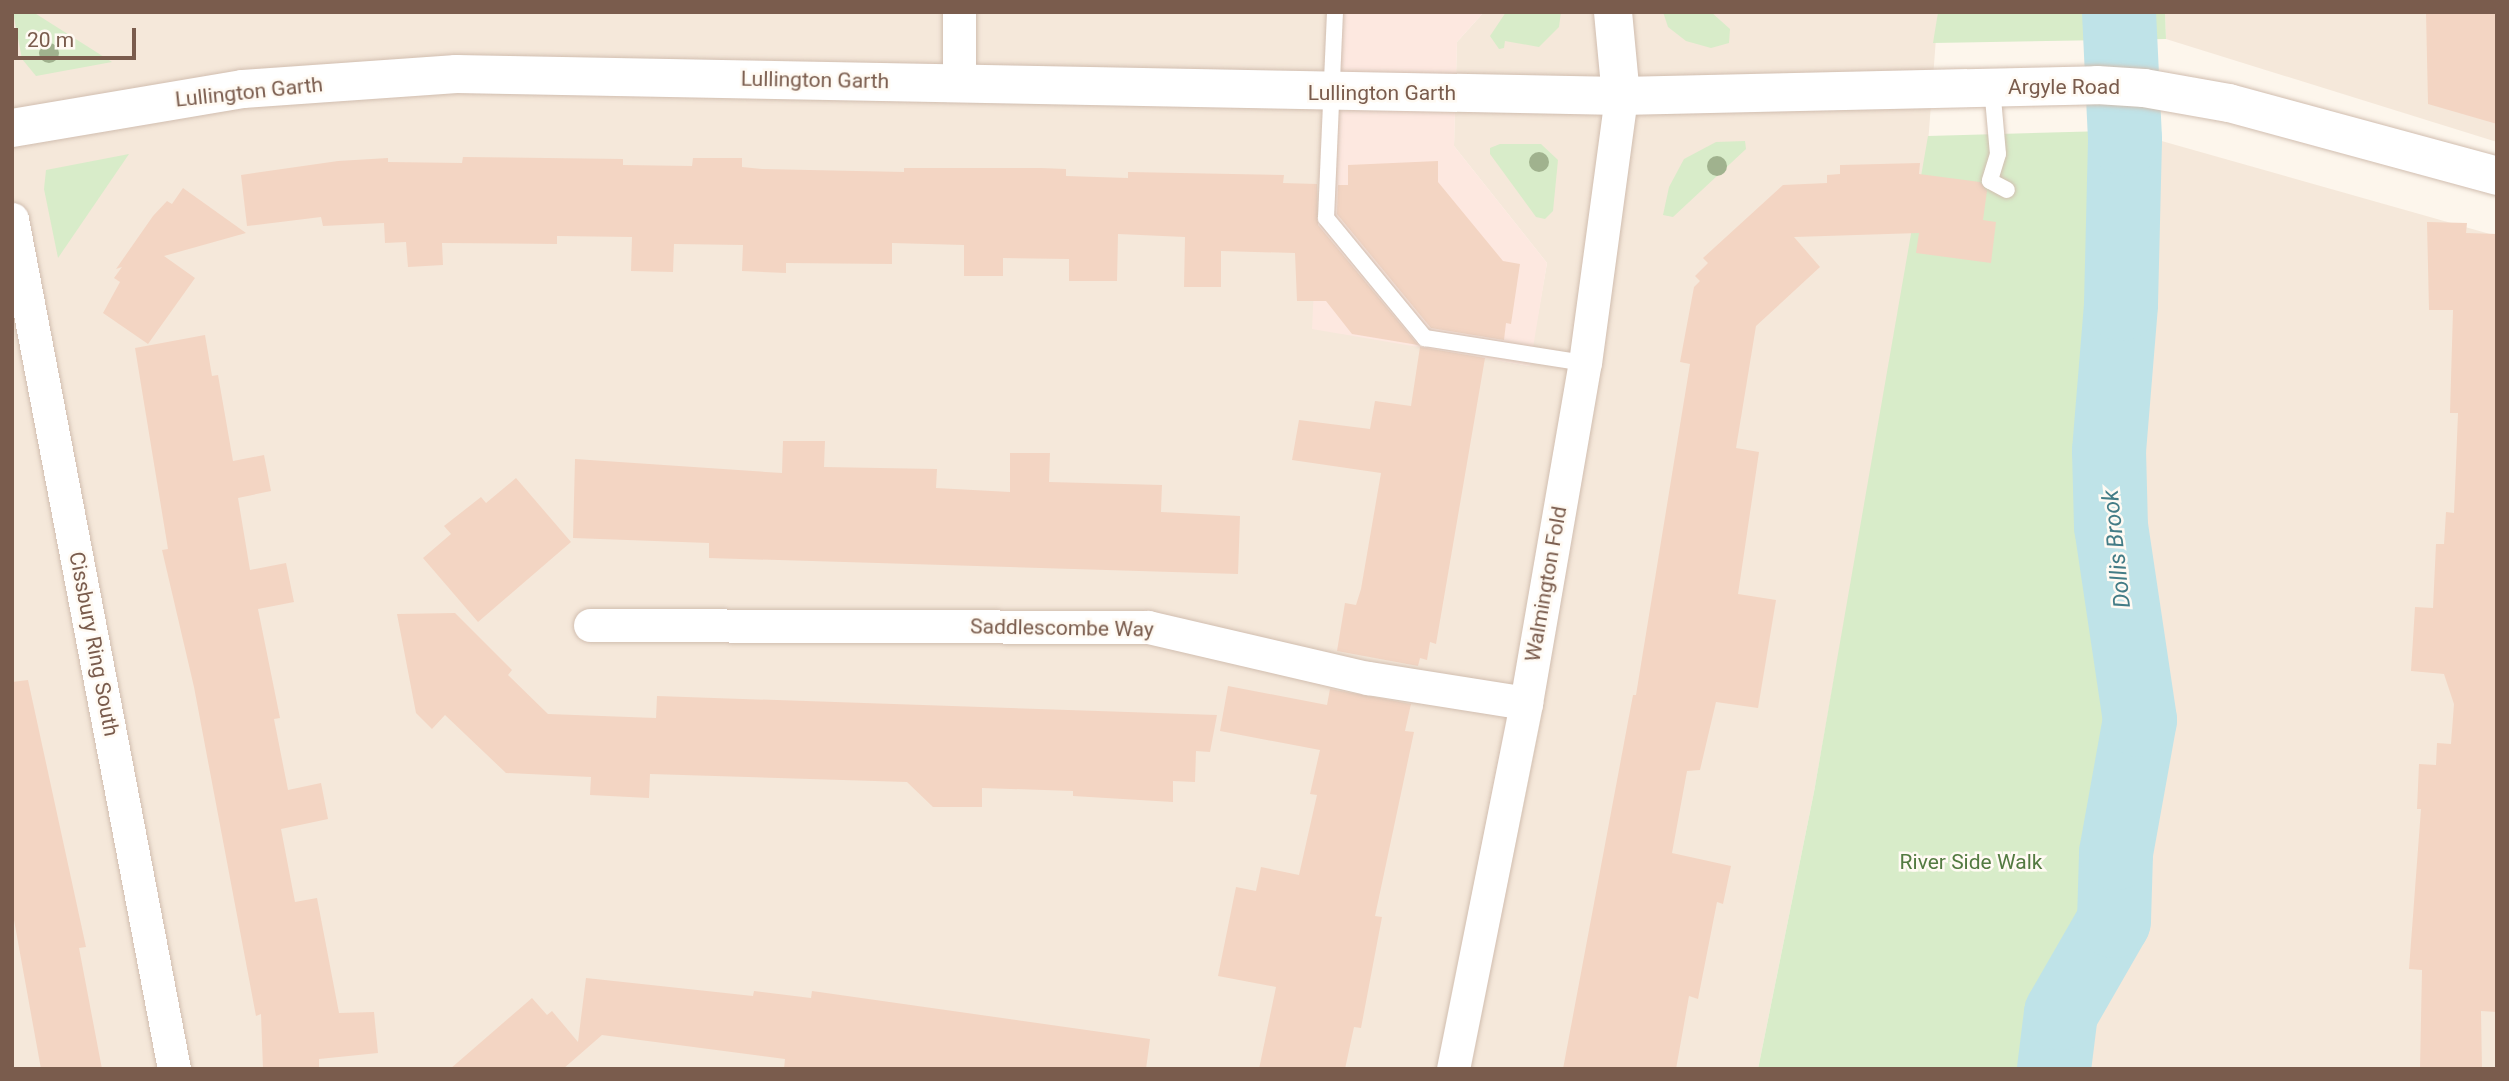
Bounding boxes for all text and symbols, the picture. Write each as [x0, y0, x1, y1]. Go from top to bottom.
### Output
scale bar [18, 14, 140, 58]
text: 20 m [27, 28, 74, 52]
street label: Lullington Garth [741, 66, 889, 94]
street label: Lullington Garth [174, 72, 324, 112]
street label: Argyle Road [2008, 74, 2120, 100]
street label: Lullington Garth [1308, 80, 1456, 106]
water label: Dollis Brook [2097, 488, 2137, 610]
street label: Walmington Fold [1520, 504, 1572, 664]
street label: Cissbury Ring South [64, 550, 124, 738]
street label: Saddlescombe Way [970, 614, 1154, 642]
park label: River Side Walk [1900, 849, 2042, 875]

